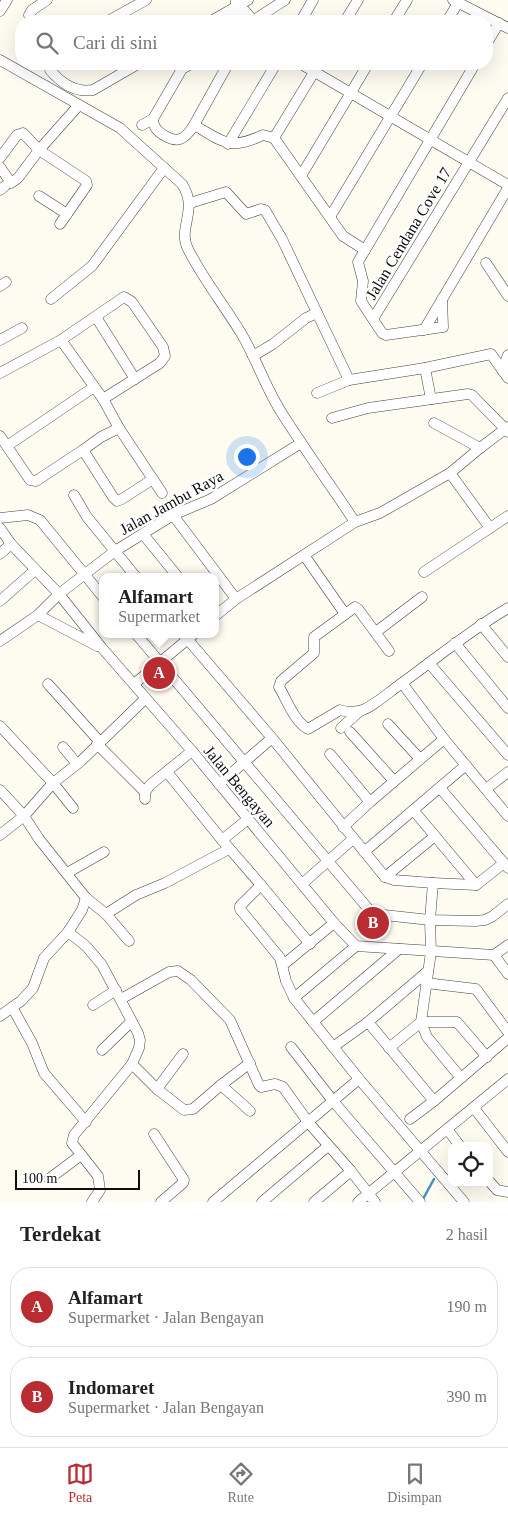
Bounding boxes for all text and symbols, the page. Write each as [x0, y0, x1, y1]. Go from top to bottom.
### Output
search box [15, 15, 493, 70]
icon: search [33, 29, 61, 57]
text: Cari di sini [73, 32, 157, 53]
street label: Jalan Cendana Cove 17 [362, 164, 455, 302]
your location [234, 444, 260, 470]
street label: Jalan Jambu Raya [117, 467, 226, 539]
popup [99, 573, 219, 638]
text: Alfamart [118, 586, 193, 607]
text: Supermarket [118, 608, 200, 625]
pin: A [143, 654, 175, 692]
street label: Jalan Bengayan [200, 742, 279, 831]
pin: B [357, 904, 389, 942]
map controls [448, 1142, 493, 1187]
button: locate [448, 1142, 493, 1187]
scale bar [15, 1167, 140, 1190]
text: 100 m [22, 1171, 57, 1186]
text: Terdekat [20, 1222, 101, 1246]
text: 2 hasil [446, 1226, 488, 1243]
text: Alfamart [68, 1287, 143, 1308]
text: A [31, 1298, 43, 1315]
text: 190 m [447, 1298, 487, 1315]
text: Supermarket · Jalan Bengayan [68, 1309, 264, 1326]
text: Indomaret [68, 1377, 154, 1398]
text: B [32, 1388, 42, 1405]
text: 390 m [447, 1388, 487, 1405]
text: Supermarket · Jalan Bengayan [68, 1399, 264, 1416]
tab: Peta [66, 1460, 94, 1506]
tab: Rute [227, 1460, 255, 1506]
tab: Disimpan [387, 1460, 442, 1506]

